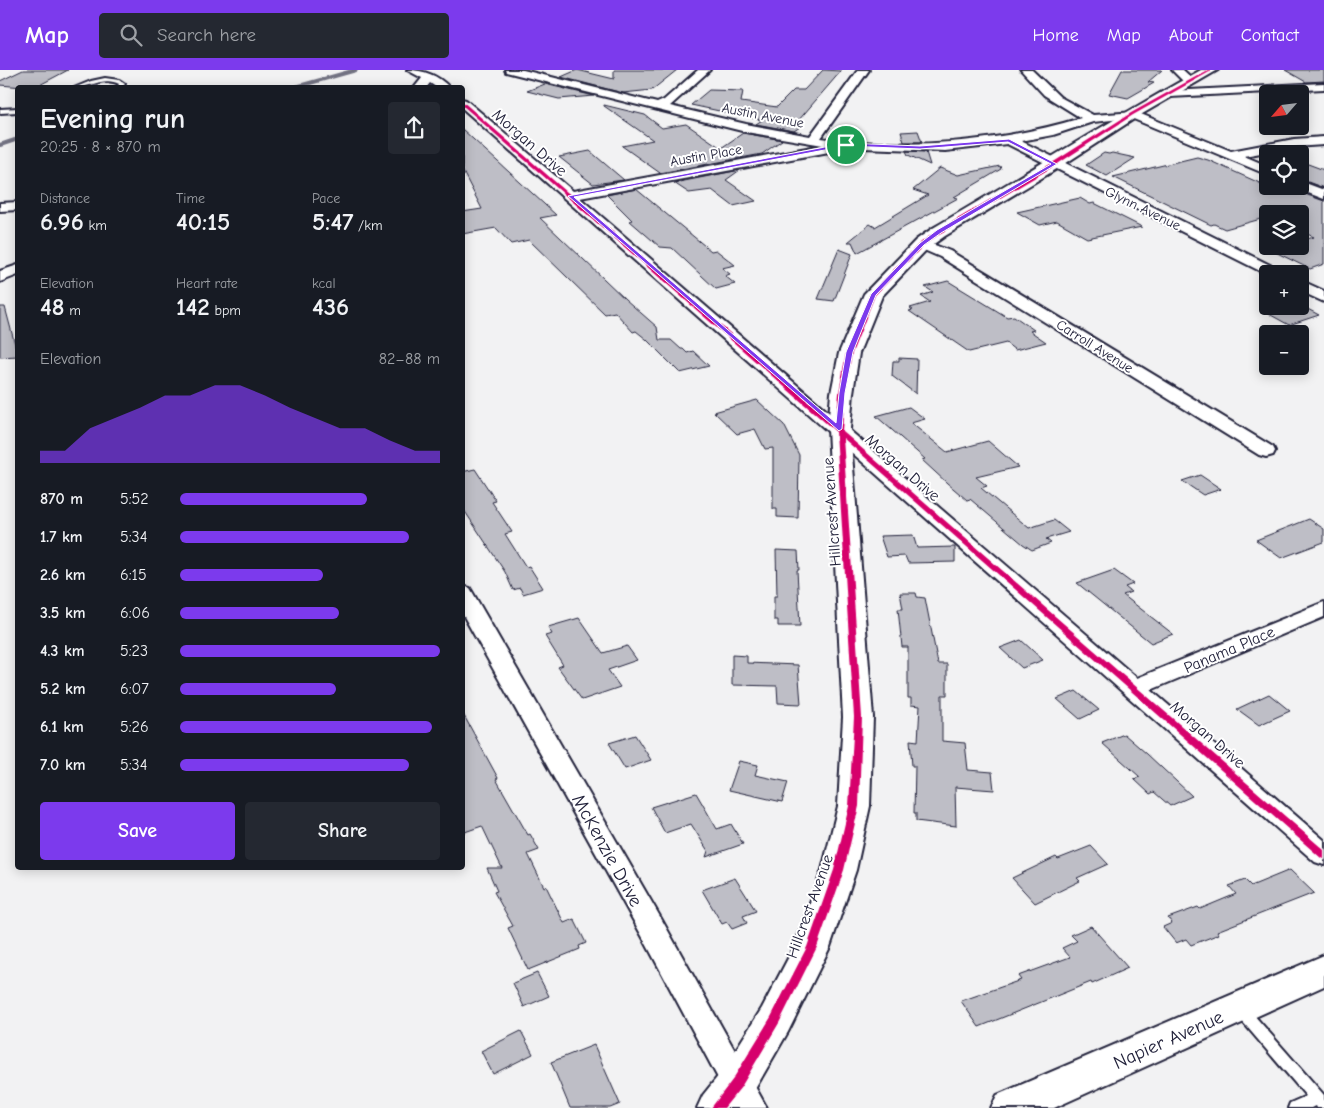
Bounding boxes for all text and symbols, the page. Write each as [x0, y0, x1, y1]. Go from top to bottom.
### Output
search box [99, 13, 449, 58]
text: Map [25, 21, 69, 49]
icon: search [117, 21, 145, 49]
text: Search here [157, 24, 256, 46]
text: Home [1032, 25, 1079, 46]
text: Map [1107, 25, 1141, 46]
text: About [1169, 25, 1213, 46]
text: Contact [1241, 25, 1299, 46]
north arrow [1259, 85, 1309, 135]
map controls [1259, 85, 1309, 375]
street label: Austin Avenue [720, 99, 805, 132]
button: share [388, 102, 440, 154]
text: Evening run [40, 103, 185, 135]
street label: Morgan Drive [488, 105, 570, 180]
pin [825, 124, 867, 166]
icon: arrive [832, 131, 860, 159]
text: 20:25 · 8 × 870 m [40, 138, 161, 156]
street label: Austin Place [669, 141, 743, 170]
button: locate [1259, 145, 1309, 195]
street label: Glynn Avenue [1102, 183, 1183, 234]
text: Distance [40, 190, 90, 207]
text: Time [176, 190, 205, 207]
text: Pace [312, 190, 340, 207]
button: layers [1259, 205, 1309, 255]
text: 6.96 [40, 207, 84, 236]
text: 40:15 [176, 207, 230, 236]
text: 5:47 [312, 207, 353, 236]
text: km [84, 217, 107, 234]
text: /km [353, 217, 383, 234]
button: + [1259, 265, 1309, 315]
text: Elevation [40, 275, 94, 292]
text: Heart rate [176, 275, 238, 292]
text: kcal [312, 275, 336, 292]
text: 48 [40, 292, 65, 321]
text: 142 [176, 292, 210, 321]
text: 436 [312, 292, 349, 321]
text: m [65, 302, 81, 319]
text: bpm [210, 302, 241, 319]
street label: Carroll Avenue [1053, 316, 1136, 377]
button: − [1259, 325, 1309, 375]
text: Elevation [40, 350, 101, 368]
text: 82–88 m [379, 350, 440, 368]
street label: Morgan Drive [861, 430, 943, 505]
street label: Hillcrest Avenue [819, 457, 845, 567]
text: 870 m [40, 490, 83, 508]
text: 5:52 [120, 490, 149, 508]
text: 1.7 km [40, 528, 83, 546]
text: 5:34 [120, 528, 147, 546]
text: 2.6 km [40, 566, 85, 584]
text: 6:15 [120, 566, 147, 584]
text: 3.5 km [40, 604, 86, 622]
text: 6:06 [120, 604, 150, 622]
street label: Panama Place [1181, 623, 1278, 677]
text: 4.3 km [40, 642, 85, 660]
text: 5:23 [120, 642, 148, 660]
text: 5.2 km [40, 680, 86, 698]
text: 6:07 [120, 680, 149, 698]
street label: Morgan Drive [1166, 697, 1248, 772]
text: 6.1 km [40, 718, 84, 736]
text: 5:26 [120, 718, 149, 736]
text: 7.0 km [40, 756, 85, 774]
text: 5:34 [120, 756, 147, 774]
street label: McKenzie Drive [567, 790, 647, 911]
button: Save [40, 802, 235, 860]
button: Share [245, 802, 440, 860]
street label: Hillcrest Avenue [783, 852, 837, 961]
street label: Napier Avenue [1110, 1006, 1227, 1074]

